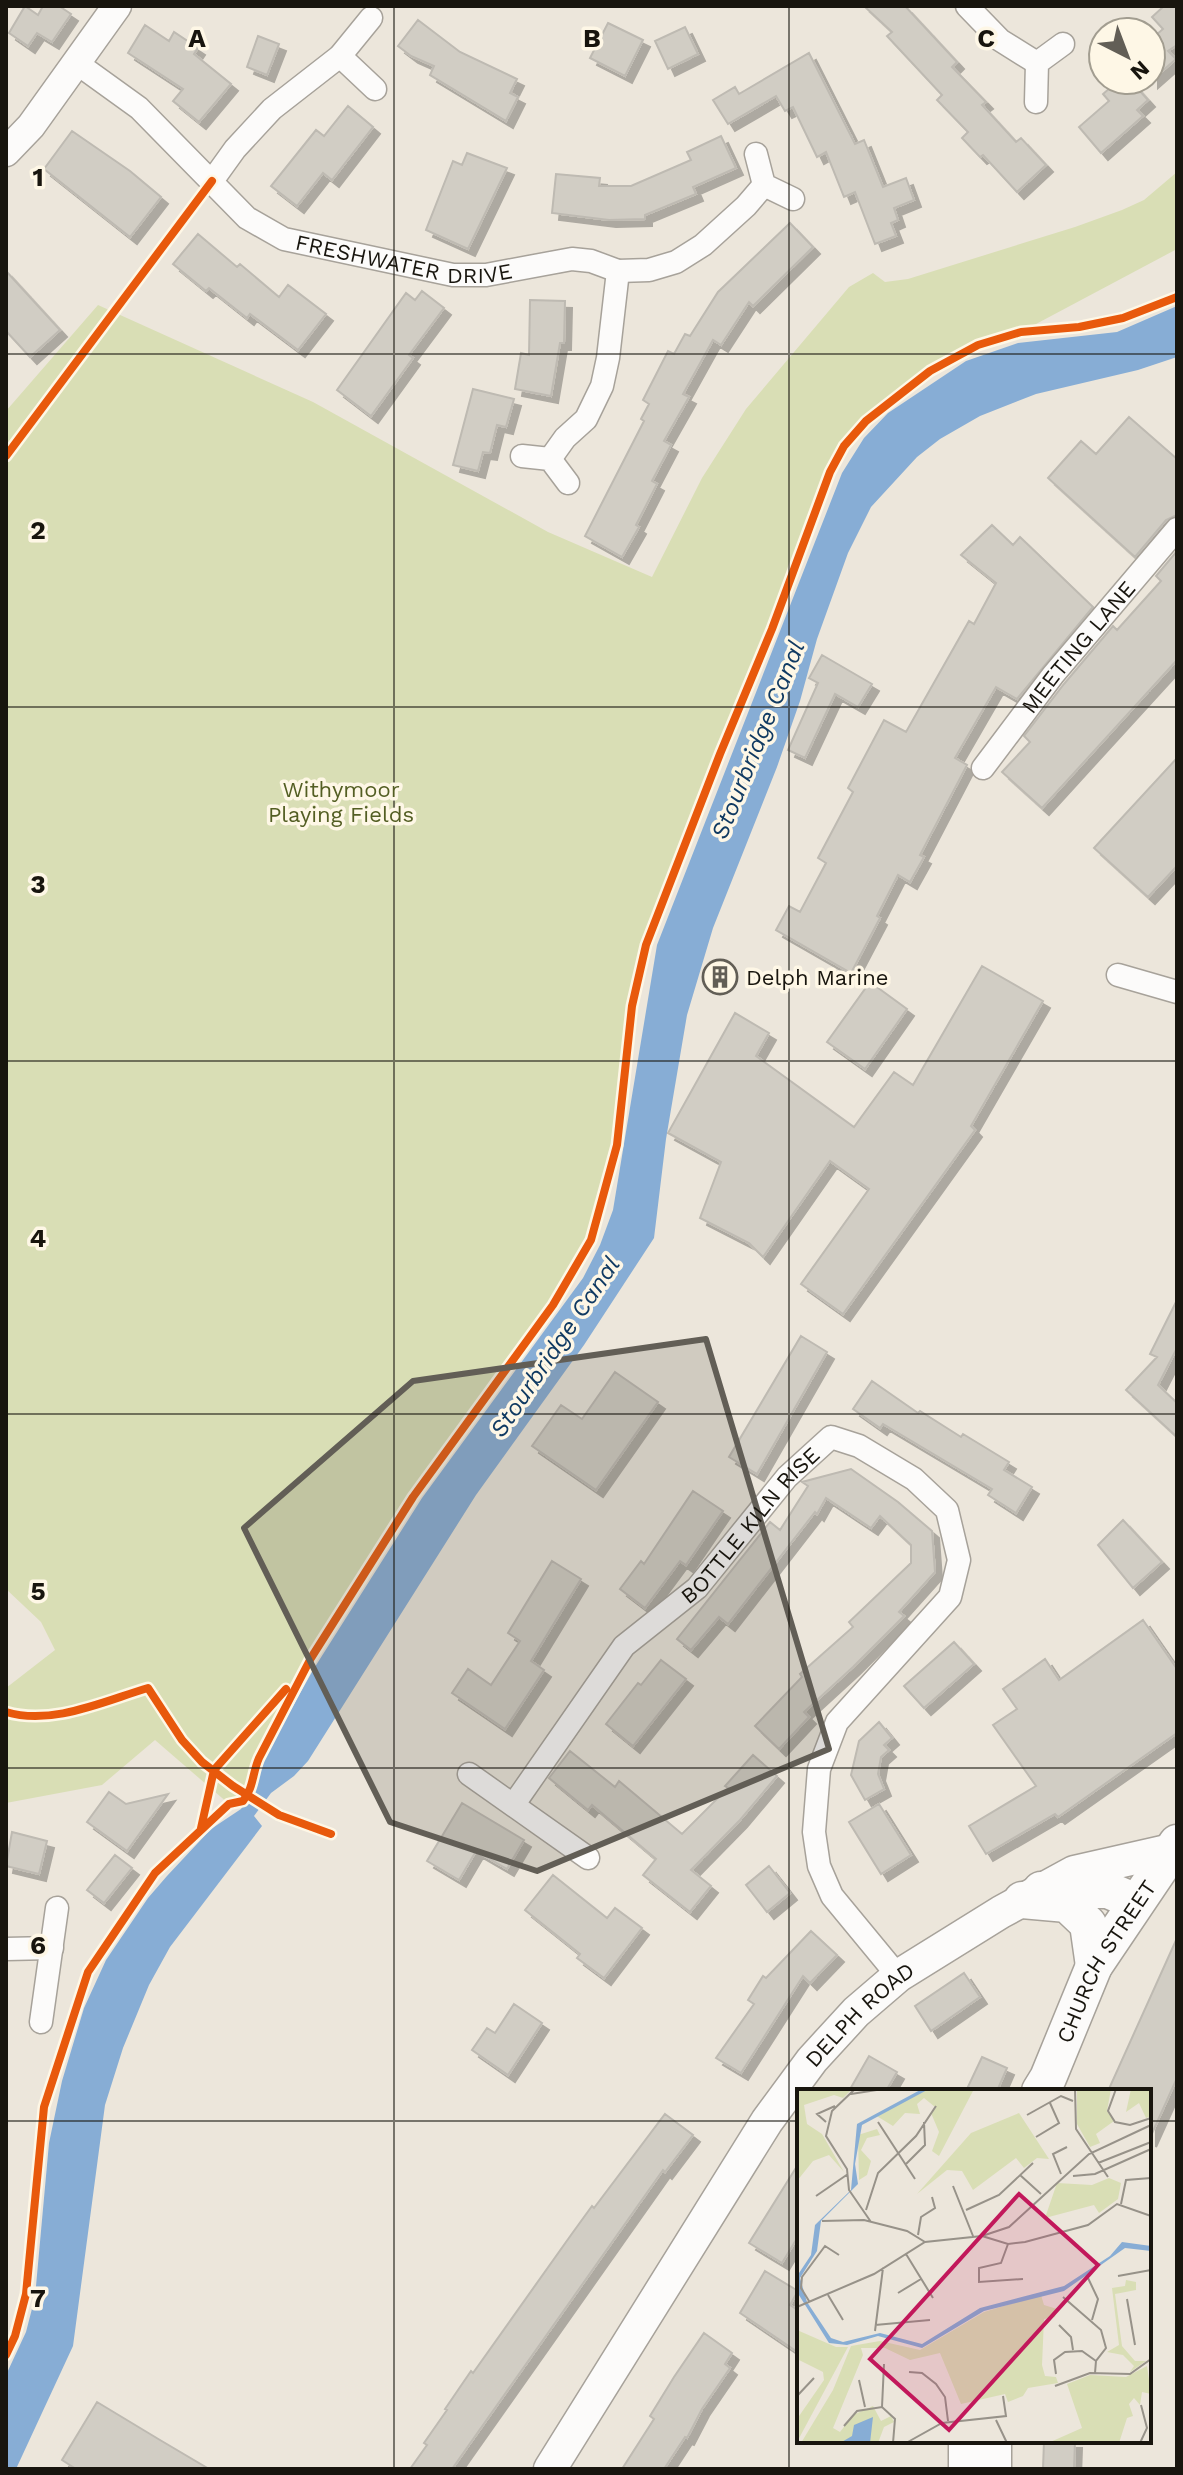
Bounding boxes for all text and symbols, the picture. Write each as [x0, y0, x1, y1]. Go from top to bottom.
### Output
north arrow [1087, 16, 1167, 96]
text: A [188, 23, 206, 53]
text: B [583, 23, 601, 53]
text: C [977, 23, 995, 53]
text: N [1126, 56, 1154, 85]
text: 1 [32, 162, 44, 192]
street label: FRESHWATER DRIVE [293, 229, 514, 288]
text: 2 [30, 515, 46, 545]
street label: MEETING LANE [1016, 576, 1140, 718]
water label: Stourbridge Canal [705, 637, 811, 843]
park label: Withymoor Playing Fields [268, 777, 414, 827]
text: 3 [30, 869, 46, 899]
building icon: Delph Marine [701, 958, 739, 996]
place label: Delph Marine [746, 965, 888, 990]
text: 4 [30, 1223, 47, 1253]
water label: Stourbridge Canal [484, 1251, 626, 1443]
street label: BOTTLE KILN RISE [676, 1442, 824, 1608]
text: 5 [30, 1576, 46, 1606]
street label: CHURCH STREET [1051, 1875, 1161, 2046]
text: 6 [30, 1930, 46, 1960]
street label: DELPH ROAD [800, 1957, 918, 2072]
inset map [797, 2089, 1151, 2443]
text: 7 [30, 2283, 46, 2313]

